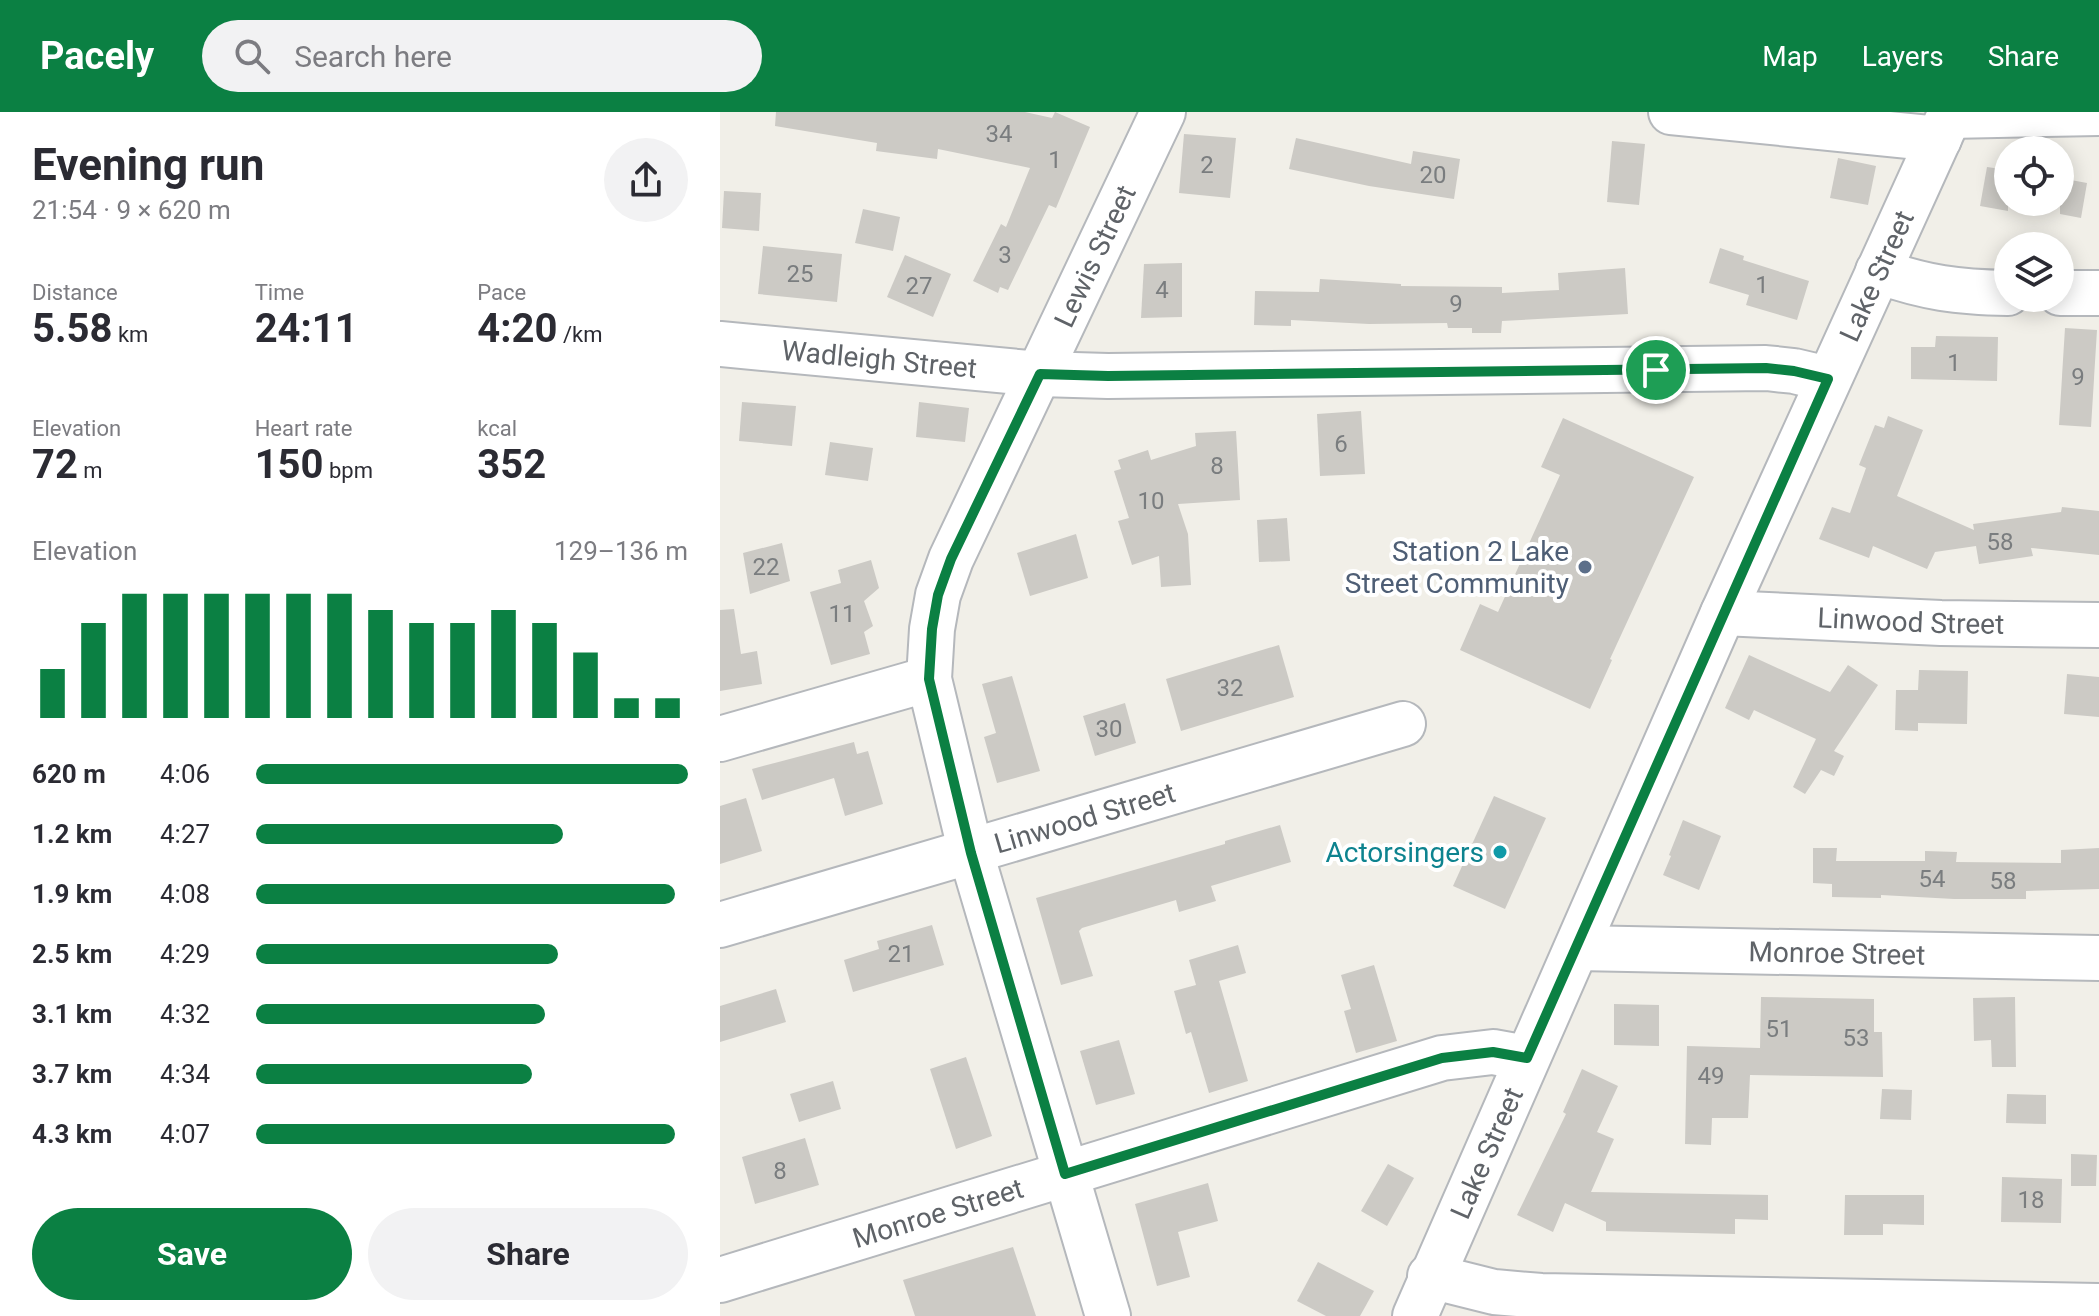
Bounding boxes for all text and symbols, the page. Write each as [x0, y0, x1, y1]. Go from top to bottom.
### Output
search box [202, 20, 762, 92]
text: Pacely [40, 34, 154, 78]
icon: search [230, 34, 274, 78]
text: Search here [294, 39, 452, 74]
text: Map [1762, 40, 1818, 73]
text: Layers [1862, 40, 1944, 73]
text: Share [1988, 40, 2059, 73]
house number: 34 [986, 120, 1012, 148]
map controls [1994, 136, 2074, 312]
button: locate [1994, 136, 2074, 216]
button: share [604, 138, 688, 222]
text: Evening run [32, 139, 264, 191]
house number: 1 [1048, 146, 1062, 174]
house number: 2 [1200, 151, 1214, 179]
house number: 20 [1420, 161, 1446, 189]
street label: Lewis Street [1047, 180, 1143, 333]
text: 21:54 · 9 × 620 m [32, 195, 231, 225]
street label: Lake Street [1833, 205, 1921, 347]
button: layers [1994, 232, 2074, 312]
house number: 3 [998, 241, 1012, 269]
house number: 25 [787, 260, 813, 288]
house number: 1 [1755, 271, 1769, 299]
house number: 27 [906, 272, 932, 300]
house number: 4 [1155, 276, 1169, 304]
text: Distance [32, 280, 118, 305]
text: Time [255, 280, 304, 305]
text: Pace [477, 280, 526, 305]
house number: 9 [1449, 290, 1463, 318]
text: 5.58 [32, 305, 112, 352]
text: 24:11 [255, 305, 358, 352]
text: 4:20 [477, 305, 557, 352]
text: km [112, 322, 148, 347]
text: /km [557, 322, 602, 347]
street label: Wadleigh Street [780, 334, 978, 385]
pin [1622, 336, 1690, 404]
icon: arrive [1634, 348, 1678, 392]
house number: 1 [1947, 349, 1961, 377]
house number: 9 [2071, 363, 2085, 391]
text: Elevation [32, 416, 121, 441]
text: Heart rate [255, 416, 353, 441]
text: kcal [477, 416, 517, 441]
house number: 6 [1334, 430, 1348, 458]
text: 72 [32, 441, 78, 488]
text: 150 [255, 441, 324, 488]
text: 352 [477, 441, 546, 488]
house number: 8 [1210, 452, 1224, 480]
text: m [78, 458, 103, 483]
text: bpm [324, 458, 373, 483]
house number: 10 [1138, 487, 1164, 515]
house number: 58 [1987, 528, 2013, 556]
place label: Station 2 Lake Street Community [1345, 535, 1569, 600]
text: Elevation [32, 536, 137, 566]
text: 129–136 m [554, 536, 688, 566]
house number: 22 [753, 553, 779, 581]
marker: Station 2 Lake Street Community [1576, 558, 1594, 576]
house number: 11 [829, 600, 855, 628]
street label: Linwood Street [1817, 601, 2004, 641]
house number: 32 [1217, 674, 1243, 702]
house number: 30 [1096, 715, 1122, 743]
text: 620 m [32, 759, 106, 789]
text: 4:06 [160, 759, 210, 789]
street label: Linwood Street [990, 776, 1179, 860]
text: 1.2 km [32, 819, 112, 849]
text: 4:27 [160, 819, 210, 849]
place label: Actorsingers [1326, 836, 1484, 869]
marker: Actorsingers [1491, 843, 1509, 861]
house number: 54 [1919, 865, 1945, 893]
house number: 58 [1990, 867, 2016, 895]
text: 1.9 km [32, 879, 112, 909]
text: 4:08 [160, 879, 210, 909]
street label: Monroe Street [1748, 935, 1926, 972]
text: 2.5 km [32, 939, 112, 969]
text: 4:29 [160, 939, 210, 969]
house number: 21 [888, 940, 914, 968]
text: 3.1 km [32, 999, 112, 1029]
text: 4:32 [160, 999, 210, 1029]
house number: 51 [1766, 1015, 1792, 1043]
house number: 53 [1843, 1024, 1869, 1052]
text: 3.7 km [32, 1059, 112, 1089]
text: 4:34 [160, 1059, 210, 1089]
house number: 49 [1698, 1062, 1724, 1090]
street label: Lake Street [1444, 1082, 1530, 1224]
text: 4.3 km [32, 1119, 112, 1149]
text: 4:07 [160, 1119, 210, 1149]
house number: 8 [773, 1157, 787, 1185]
street label: Monroe Street [849, 1172, 1027, 1255]
house number: 18 [2018, 1186, 2044, 1214]
button: Save [32, 1208, 352, 1300]
button: Share [368, 1208, 688, 1300]

